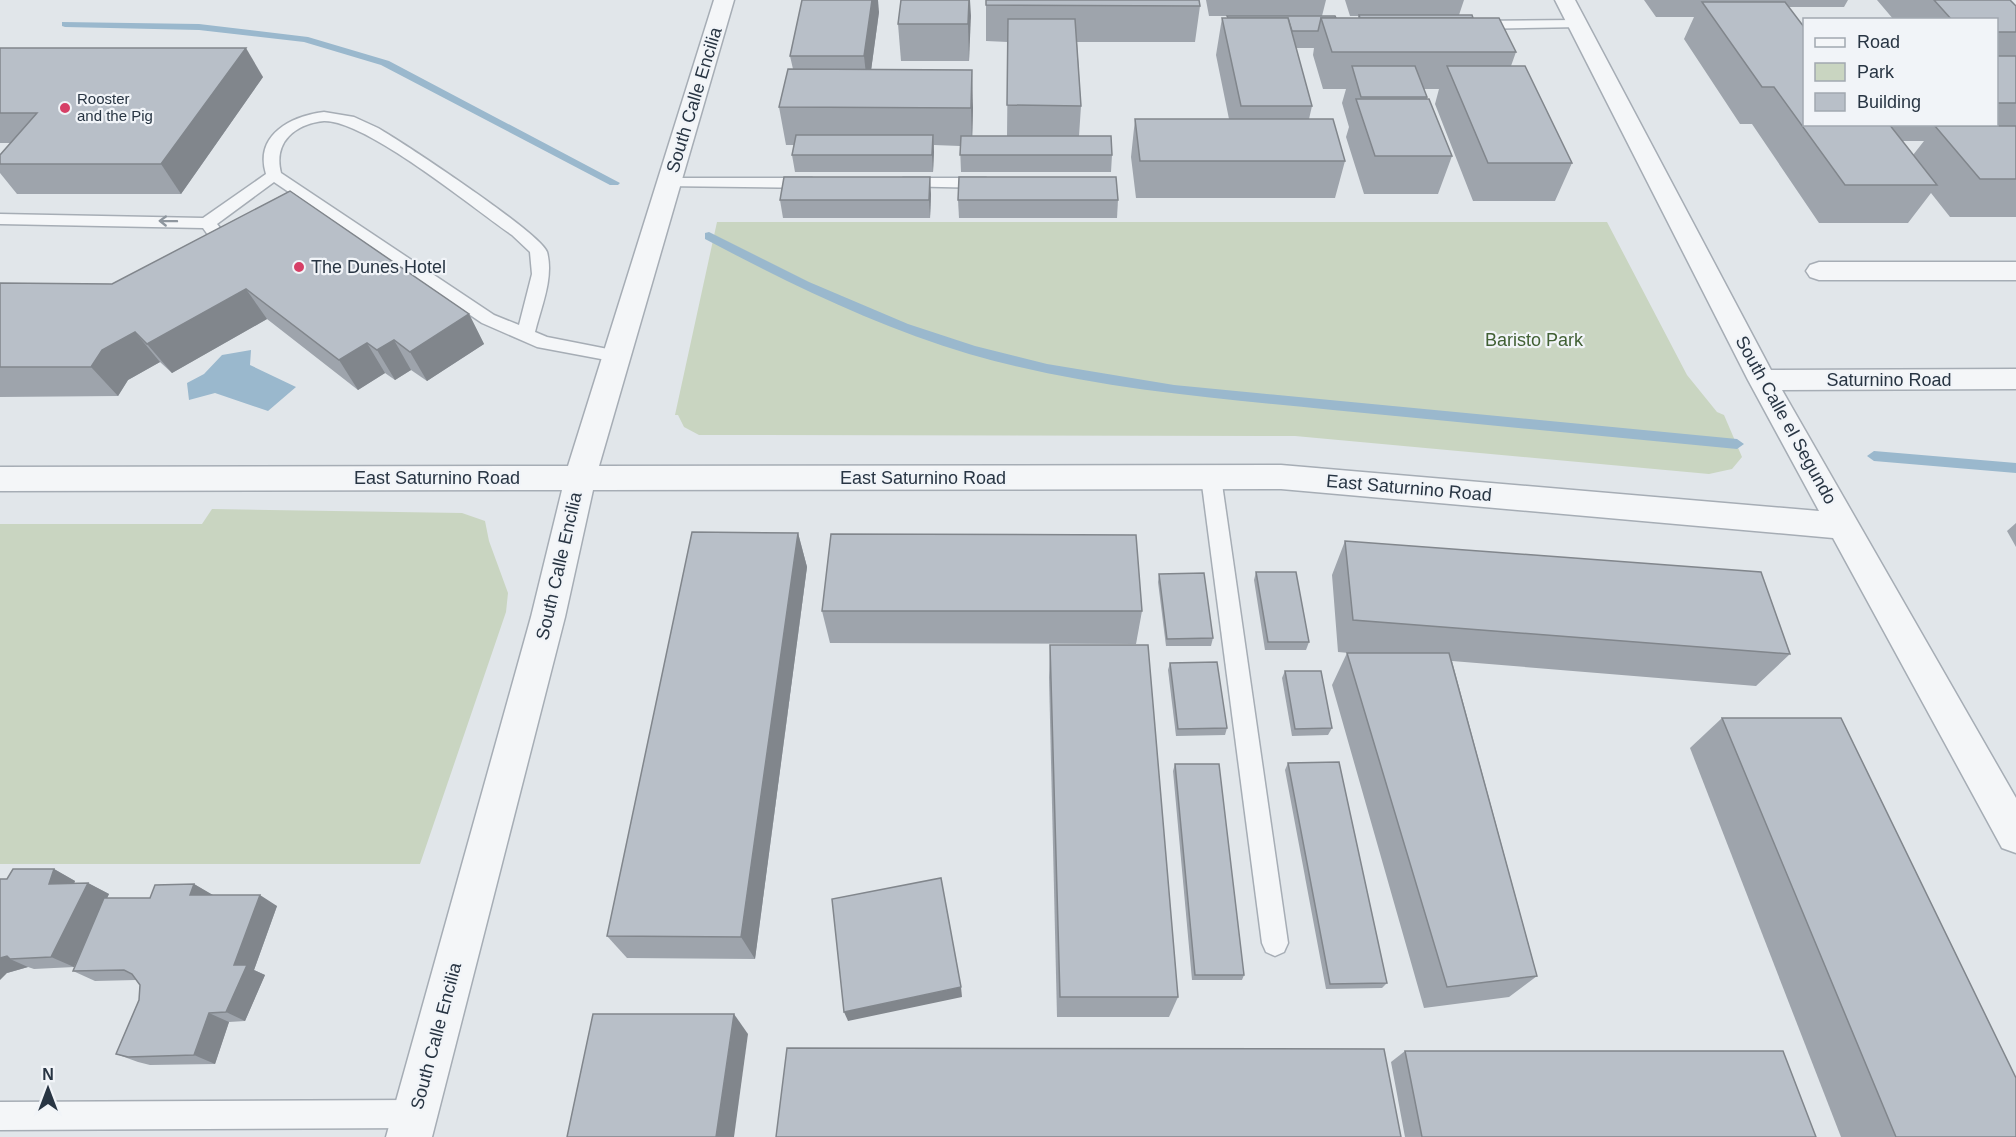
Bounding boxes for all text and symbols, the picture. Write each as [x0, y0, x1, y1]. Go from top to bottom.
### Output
legend [1803, 18, 1998, 126]
street label: South Calle Encilia [662, 24, 726, 175]
text: Road [1857, 32, 1900, 52]
text: Park [1857, 62, 1895, 82]
place label: Rooster and the Pig [77, 90, 153, 124]
text: Building [1857, 92, 1921, 112]
marker: Rooster and the Pig [58, 101, 72, 115]
one-way arrow [158, 216, 178, 227]
place label: The Dunes Hotel [311, 257, 446, 277]
marker: The Dunes Hotel [292, 260, 306, 274]
park label: Baristo Park [1485, 330, 1584, 350]
street label: South Calle el Segundo [1731, 332, 1841, 508]
street label: Saturnino Road [1826, 370, 1952, 390]
street label: East Saturnino Road [354, 468, 520, 488]
street label: East Saturnino Road [840, 468, 1006, 488]
street label: East Saturnino Road [1325, 471, 1493, 505]
street label: South Calle Encilia [532, 489, 586, 642]
street label: South Calle Encilia [407, 959, 465, 1112]
north arrow [18, 1059, 78, 1119]
text: N [42, 1066, 54, 1083]

